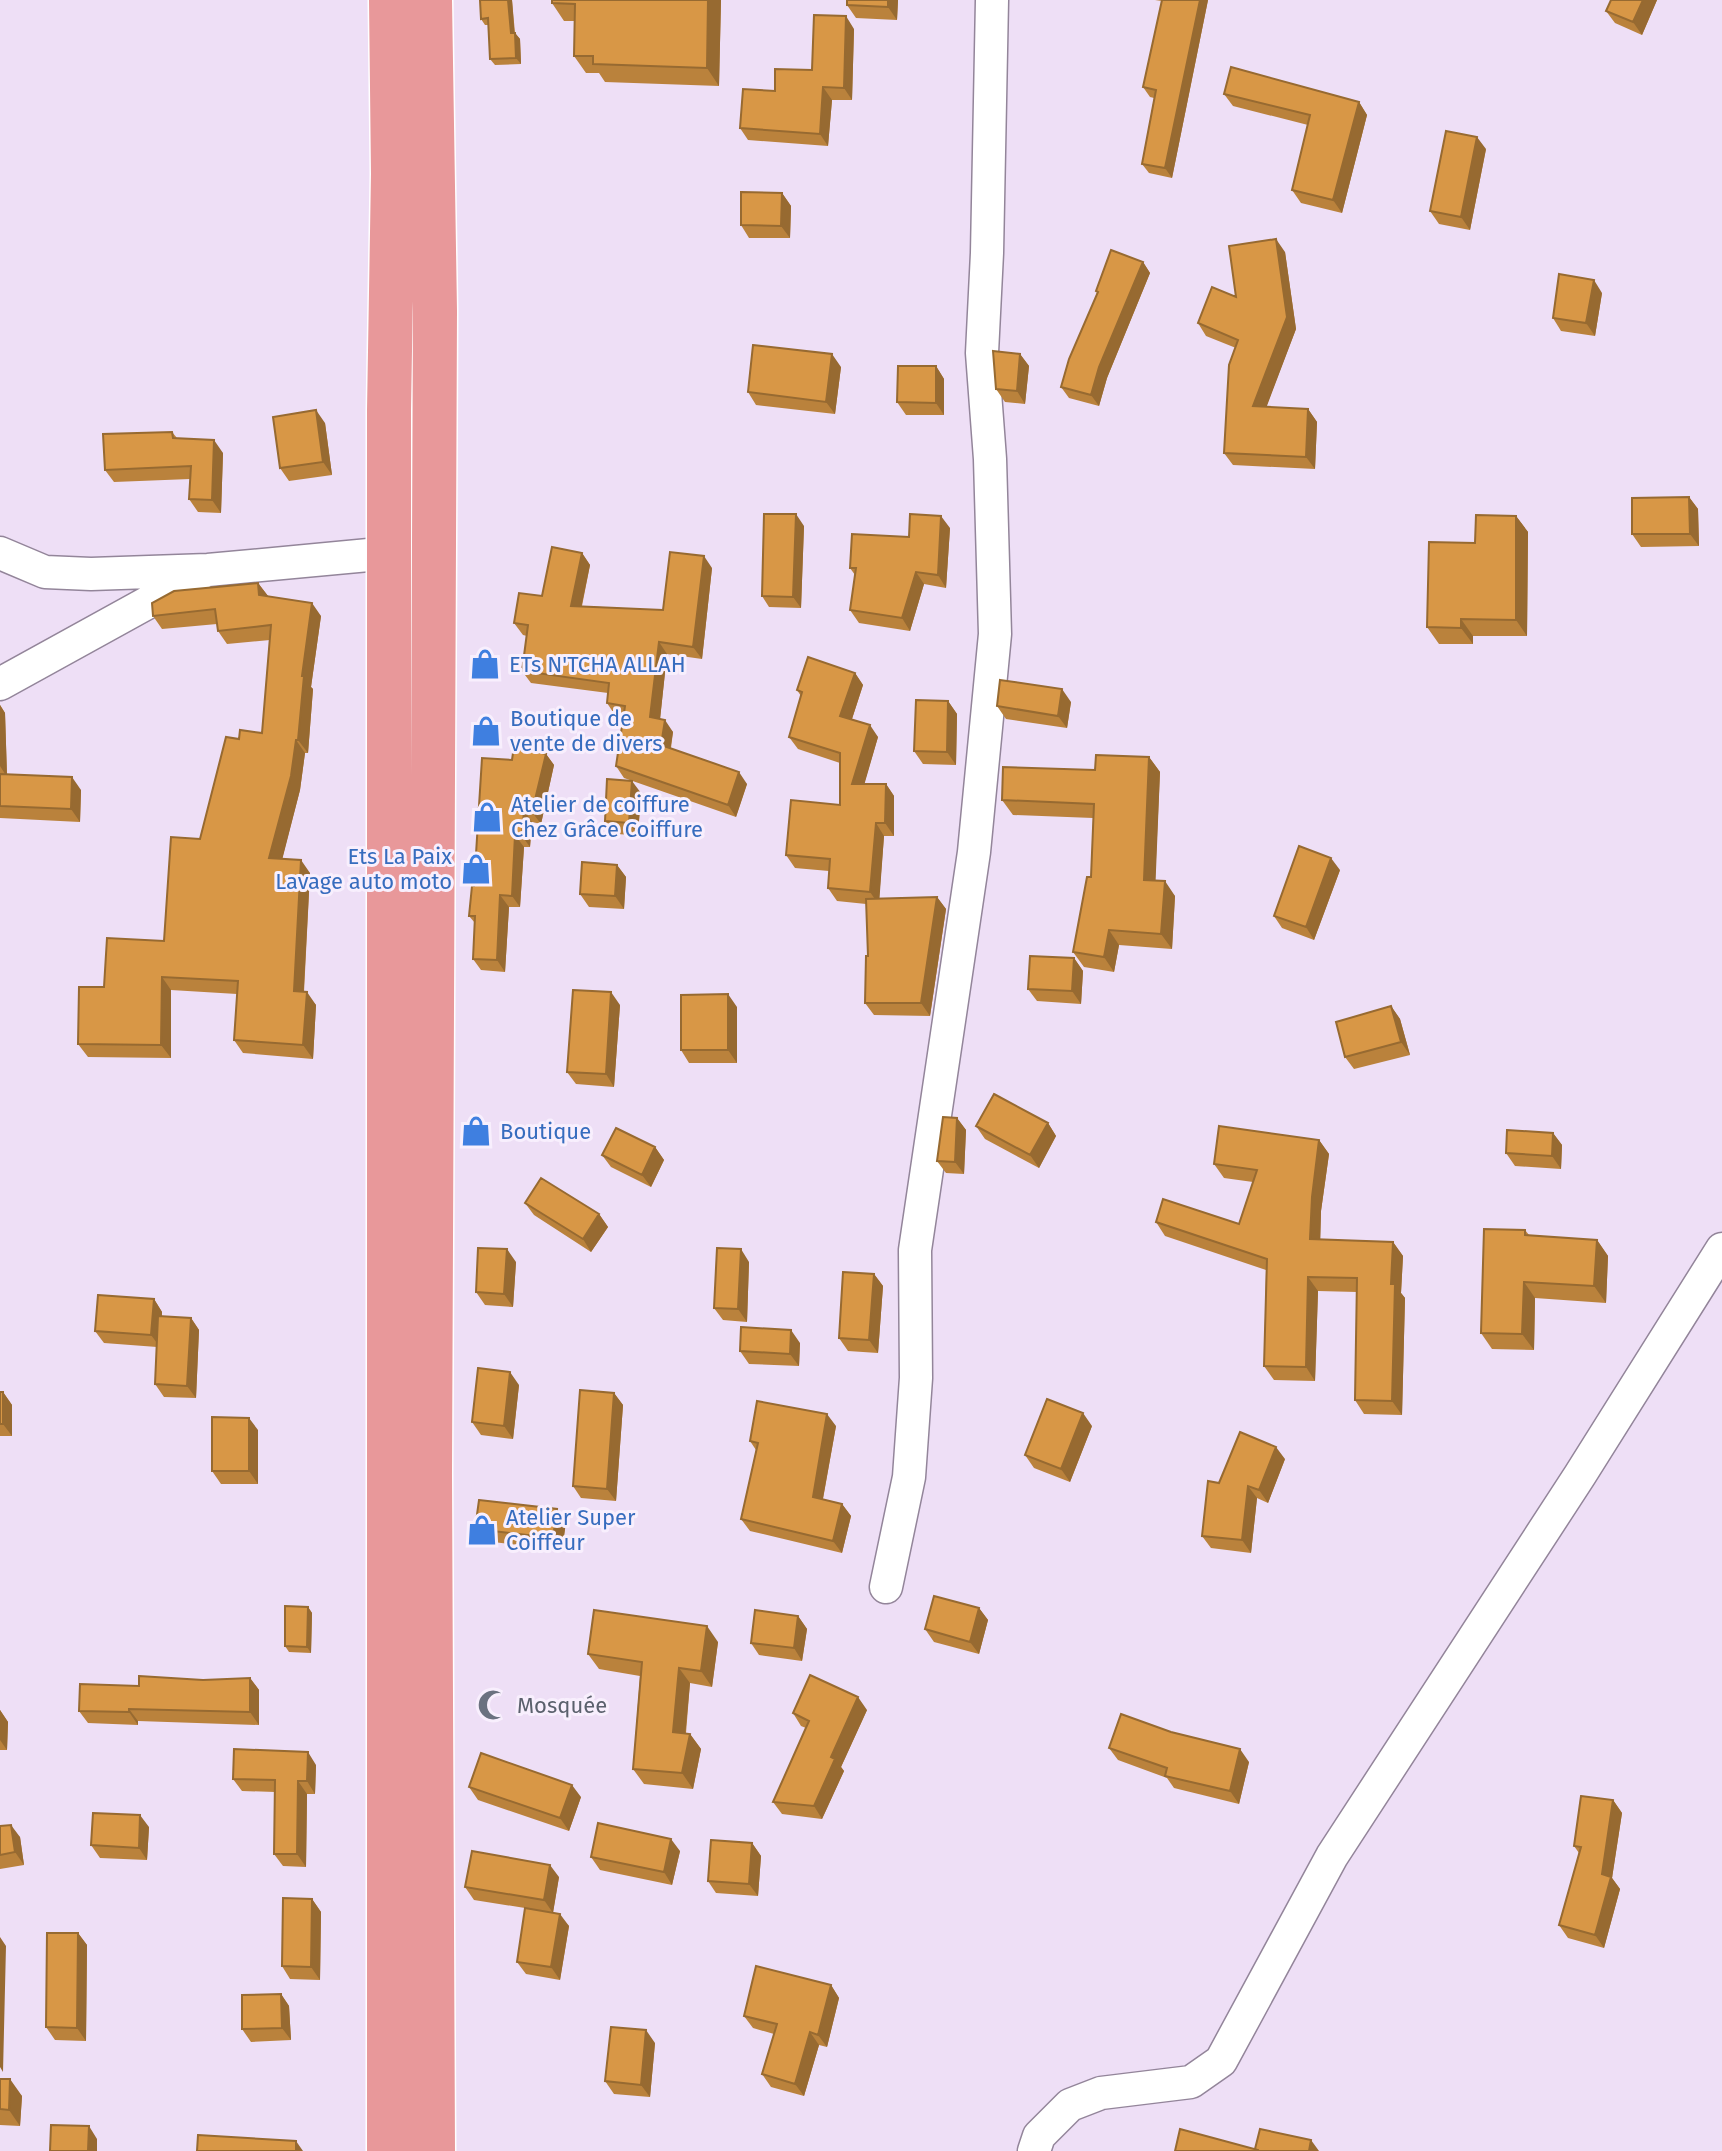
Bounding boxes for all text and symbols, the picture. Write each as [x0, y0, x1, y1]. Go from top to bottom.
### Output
shop icon: ETs N'TCHA ALLAH [468, 647, 502, 681]
place label: ETs N'TCHA ALLAH [509, 651, 686, 678]
place label: Boutique de vente de divers [510, 705, 663, 757]
shop icon: Boutique de vente de divers [469, 714, 503, 748]
place label: Atelier de coiffure Chez Grâce Coiffure [511, 791, 703, 843]
shop icon: Atelier de coiffure Chez Grâce Coiffure [470, 800, 504, 834]
place label: Ets La Paix Lavage auto moto [275, 843, 452, 895]
shop icon: Ets La Paix Lavage auto moto [459, 852, 493, 886]
shop icon: Boutique [459, 1114, 493, 1148]
place label: Boutique [500, 1118, 591, 1145]
place label: Atelier Super Coiffeur [506, 1504, 636, 1556]
shop icon: Atelier Super Coiffeur [465, 1513, 499, 1547]
mosque icon: Mosquée [476, 1688, 510, 1722]
place label: Mosquée [517, 1692, 607, 1719]

